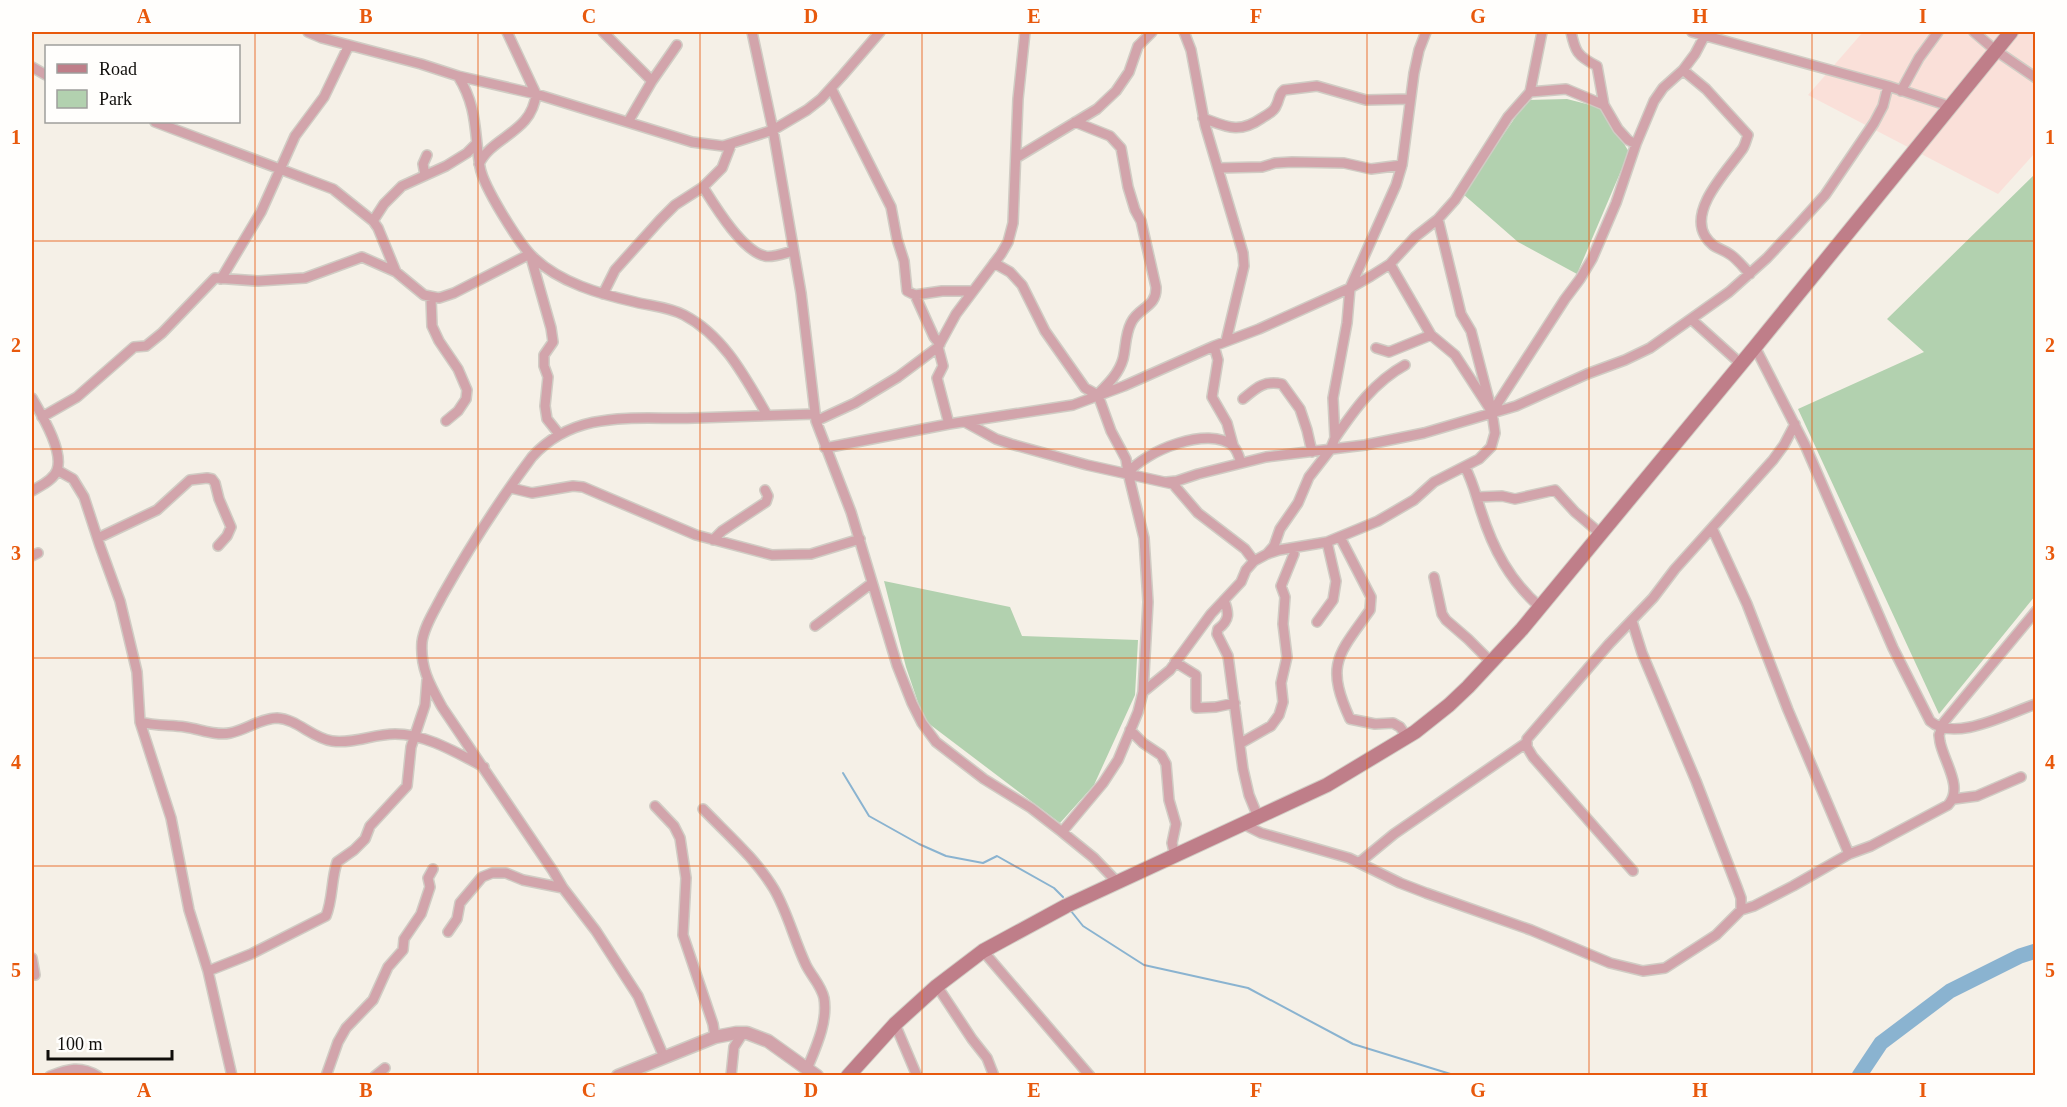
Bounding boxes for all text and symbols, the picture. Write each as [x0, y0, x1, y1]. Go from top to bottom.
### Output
text: A [137, 5, 152, 27]
text: B [359, 5, 373, 27]
text: C [582, 5, 596, 27]
text: D [804, 5, 818, 27]
text: E [1027, 5, 1041, 27]
text: F [1250, 5, 1262, 27]
text: G [1470, 5, 1486, 27]
text: H [1692, 5, 1708, 27]
text: I [1919, 5, 1927, 27]
legend [45, 45, 240, 123]
text: Road [99, 59, 137, 79]
text: Park [99, 89, 132, 109]
text: 1 [11, 126, 21, 148]
text: 1 [2045, 126, 2055, 148]
text: 2 [11, 334, 21, 356]
text: 2 [2045, 334, 2055, 356]
text: 3 [11, 542, 21, 564]
text: 3 [2045, 542, 2055, 564]
text: 4 [11, 751, 21, 773]
text: 4 [2045, 751, 2055, 773]
text: 5 [11, 959, 21, 981]
text: 5 [2045, 959, 2055, 981]
scale bar [48, 1023, 172, 1061]
text: 100 m [57, 1034, 103, 1054]
text: A [137, 1079, 152, 1101]
text: B [359, 1079, 373, 1101]
text: C [582, 1079, 596, 1101]
text: D [804, 1079, 818, 1101]
text: E [1027, 1079, 1041, 1101]
text: F [1250, 1079, 1262, 1101]
text: G [1470, 1079, 1486, 1101]
text: H [1692, 1079, 1708, 1101]
text: I [1919, 1079, 1927, 1101]

